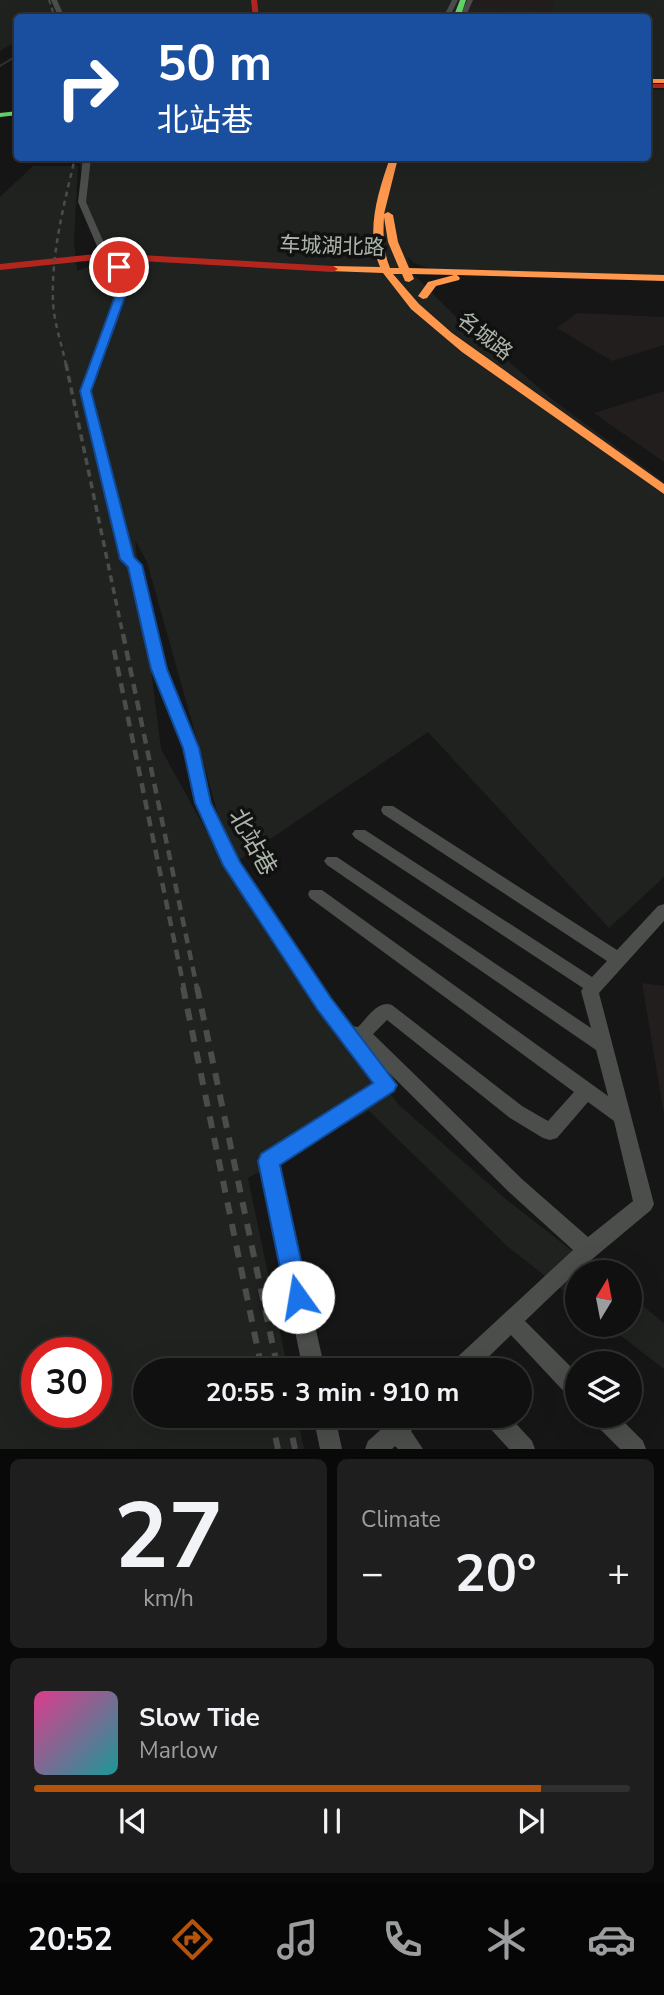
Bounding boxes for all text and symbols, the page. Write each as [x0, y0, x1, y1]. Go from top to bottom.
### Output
text: 50 m [157, 30, 272, 97]
icon: right [42, 42, 133, 133]
text: 北站巷 [157, 99, 253, 142]
street label: 车城湖北路 [279, 230, 385, 262]
pin [89, 237, 149, 297]
icon: arrive [100, 248, 138, 286]
street label: 名城路 [452, 306, 518, 366]
street label: 北站巷 [222, 803, 284, 881]
position arrow [261, 1260, 335, 1334]
north arrow [565, 1260, 642, 1337]
map controls [565, 1260, 642, 1428]
speed limit sign: 30 [21, 1337, 112, 1428]
button: layers [565, 1351, 642, 1428]
text: 20:55 · 3 min · 910 m [206, 1375, 459, 1410]
text: 27 [114, 1475, 223, 1599]
text: Climate [361, 1504, 441, 1535]
text: 20° [454, 1538, 537, 1609]
text: − [361, 1548, 384, 1599]
text: + [607, 1548, 630, 1599]
text: km/h [143, 1583, 194, 1614]
text: Slow Tide [139, 1700, 260, 1735]
text: Marlow [139, 1735, 218, 1766]
icon: previous [114, 1802, 152, 1840]
icon: pause [313, 1802, 351, 1840]
icon: next [512, 1802, 550, 1840]
icon: directions [168, 1915, 217, 1964]
icon: music [273, 1915, 322, 1964]
icon: phone [378, 1915, 427, 1964]
icon: climate [482, 1915, 531, 1964]
icon: car [587, 1915, 636, 1964]
text: 20:52 [28, 1918, 113, 1961]

